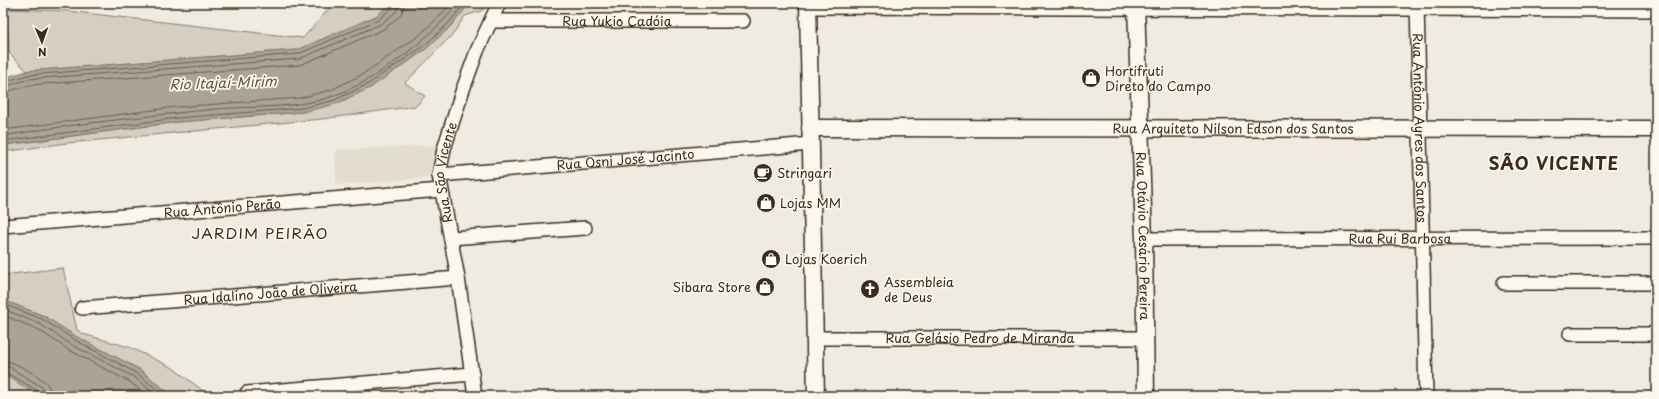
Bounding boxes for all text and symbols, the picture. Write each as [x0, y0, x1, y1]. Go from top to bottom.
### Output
street label: Rua Yukio Cadóia [562, 11, 672, 30]
north arrow [22, 22, 62, 62]
street label: Rua Antônio Ayres dos Santos [1409, 33, 1432, 223]
text: N [37, 44, 47, 61]
place label: Hortifruti Direto do Campo [1105, 61, 1211, 95]
shop icon: Hortifruti Direto do Campo [1080, 67, 1102, 89]
water label: Rio Itajaí-Mirim [169, 70, 277, 95]
street label: Rua Arquiteto Nilson Edson dos Santos [1113, 118, 1353, 138]
street label: Rua São Vicente [429, 119, 461, 225]
street label: Rua Osni José Jacinto [556, 144, 695, 174]
district label: SÃO VICENTE [1489, 150, 1619, 176]
street label: Rua Otávio Cesário Pereira [1132, 151, 1155, 321]
cafe icon: Stringari [752, 162, 774, 184]
place label: Stringari [777, 163, 832, 182]
shop icon: Lojas MM [755, 192, 777, 214]
street label: Rua Antônio Perão [163, 193, 281, 222]
place label: Lojas MM [780, 193, 841, 212]
district label: JARDIM PEIRÃO [191, 221, 329, 244]
street label: Rua Rui Barbosa [1349, 228, 1452, 248]
shop icon: Lojas Koerich [760, 248, 782, 270]
place label: Lojas Koerich [785, 249, 867, 268]
place label: Assembleia de Deus [884, 272, 954, 306]
street label: Rua Idalino João de Oliveira [183, 276, 359, 309]
shop icon: Sibara Store [754, 276, 776, 298]
place label: Sibara Store [672, 277, 751, 296]
church icon: Assembleia de Deus [859, 278, 881, 300]
street label: Rua Gelásio Pedro de Miranda [885, 328, 1075, 347]

